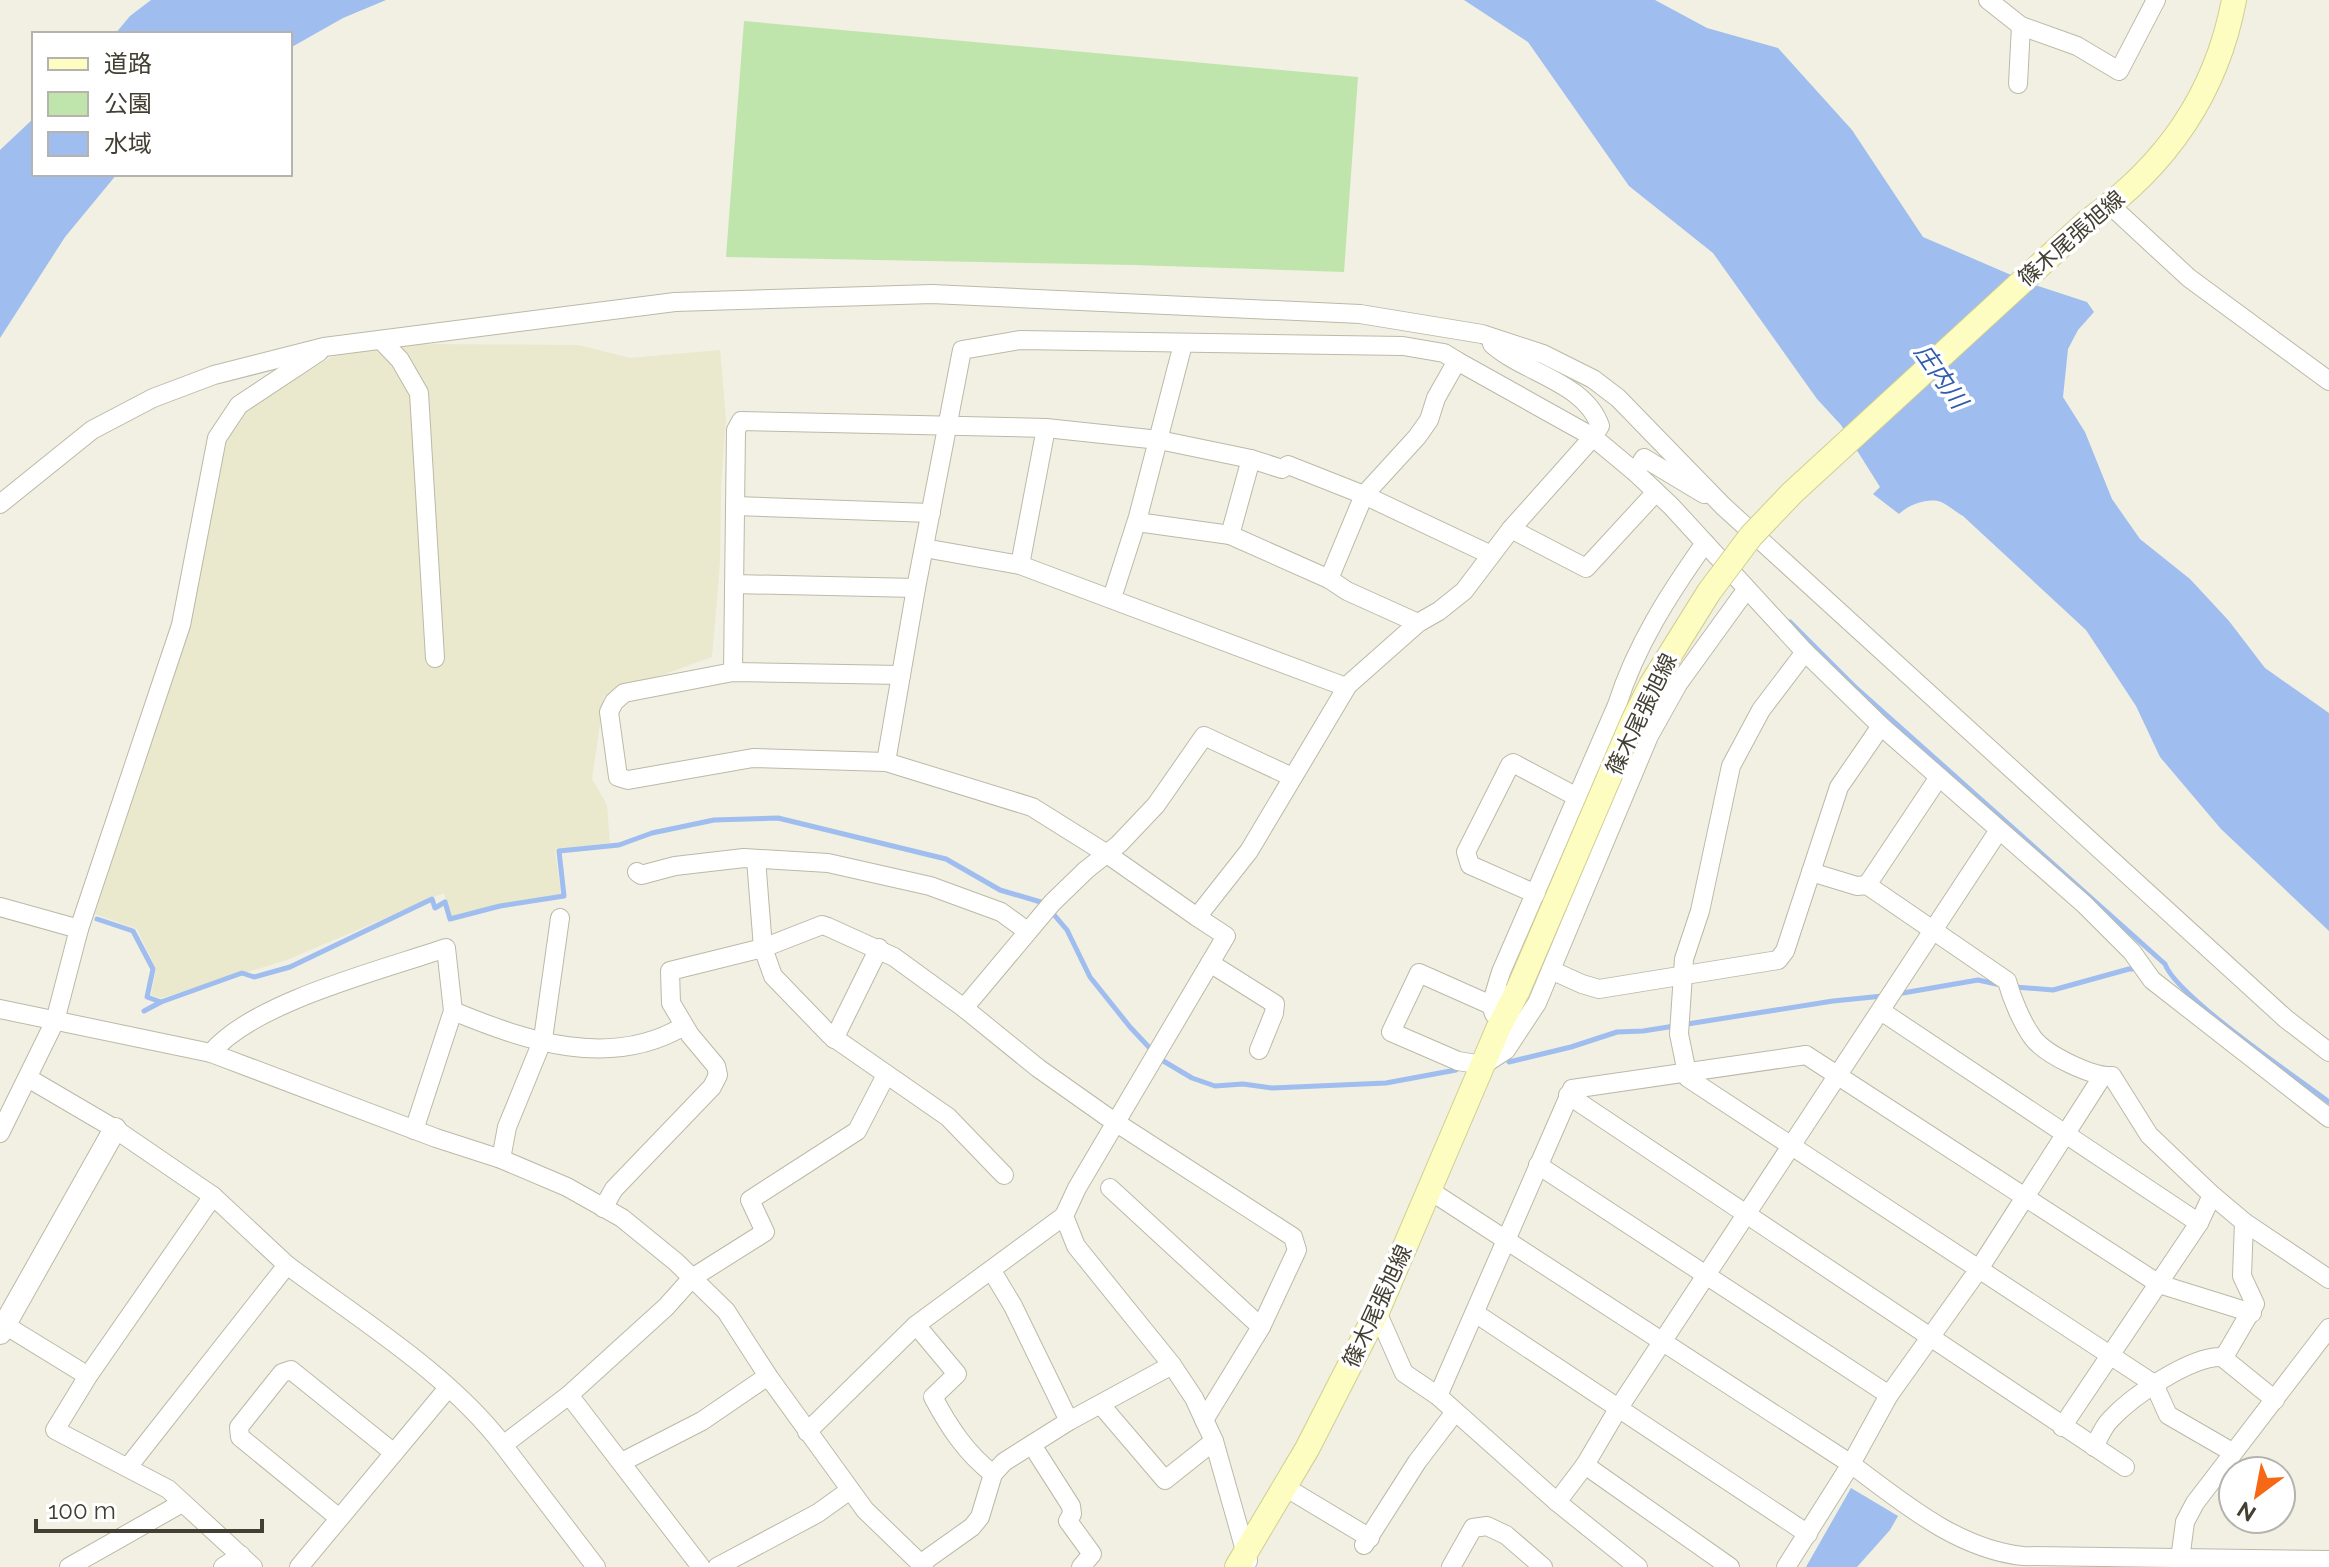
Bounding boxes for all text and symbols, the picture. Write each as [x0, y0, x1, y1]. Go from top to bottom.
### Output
legend [32, 32, 292, 176]
text: 道路 [104, 49, 152, 78]
text: 公園 [104, 89, 152, 118]
text: 水域 [104, 129, 152, 158]
street label: 篠木尾張旭線 [2013, 185, 2129, 291]
water label: 庄内川 [1908, 338, 1975, 416]
street label: 篠木尾張旭線 [1600, 649, 1682, 779]
street label: 篠木尾張旭線 [1337, 1241, 1417, 1371]
north arrow [2217, 1455, 2297, 1535]
scale bar [36, 1483, 262, 1533]
text: 100 m [48, 1496, 116, 1525]
text: N [2232, 1496, 2260, 1527]

